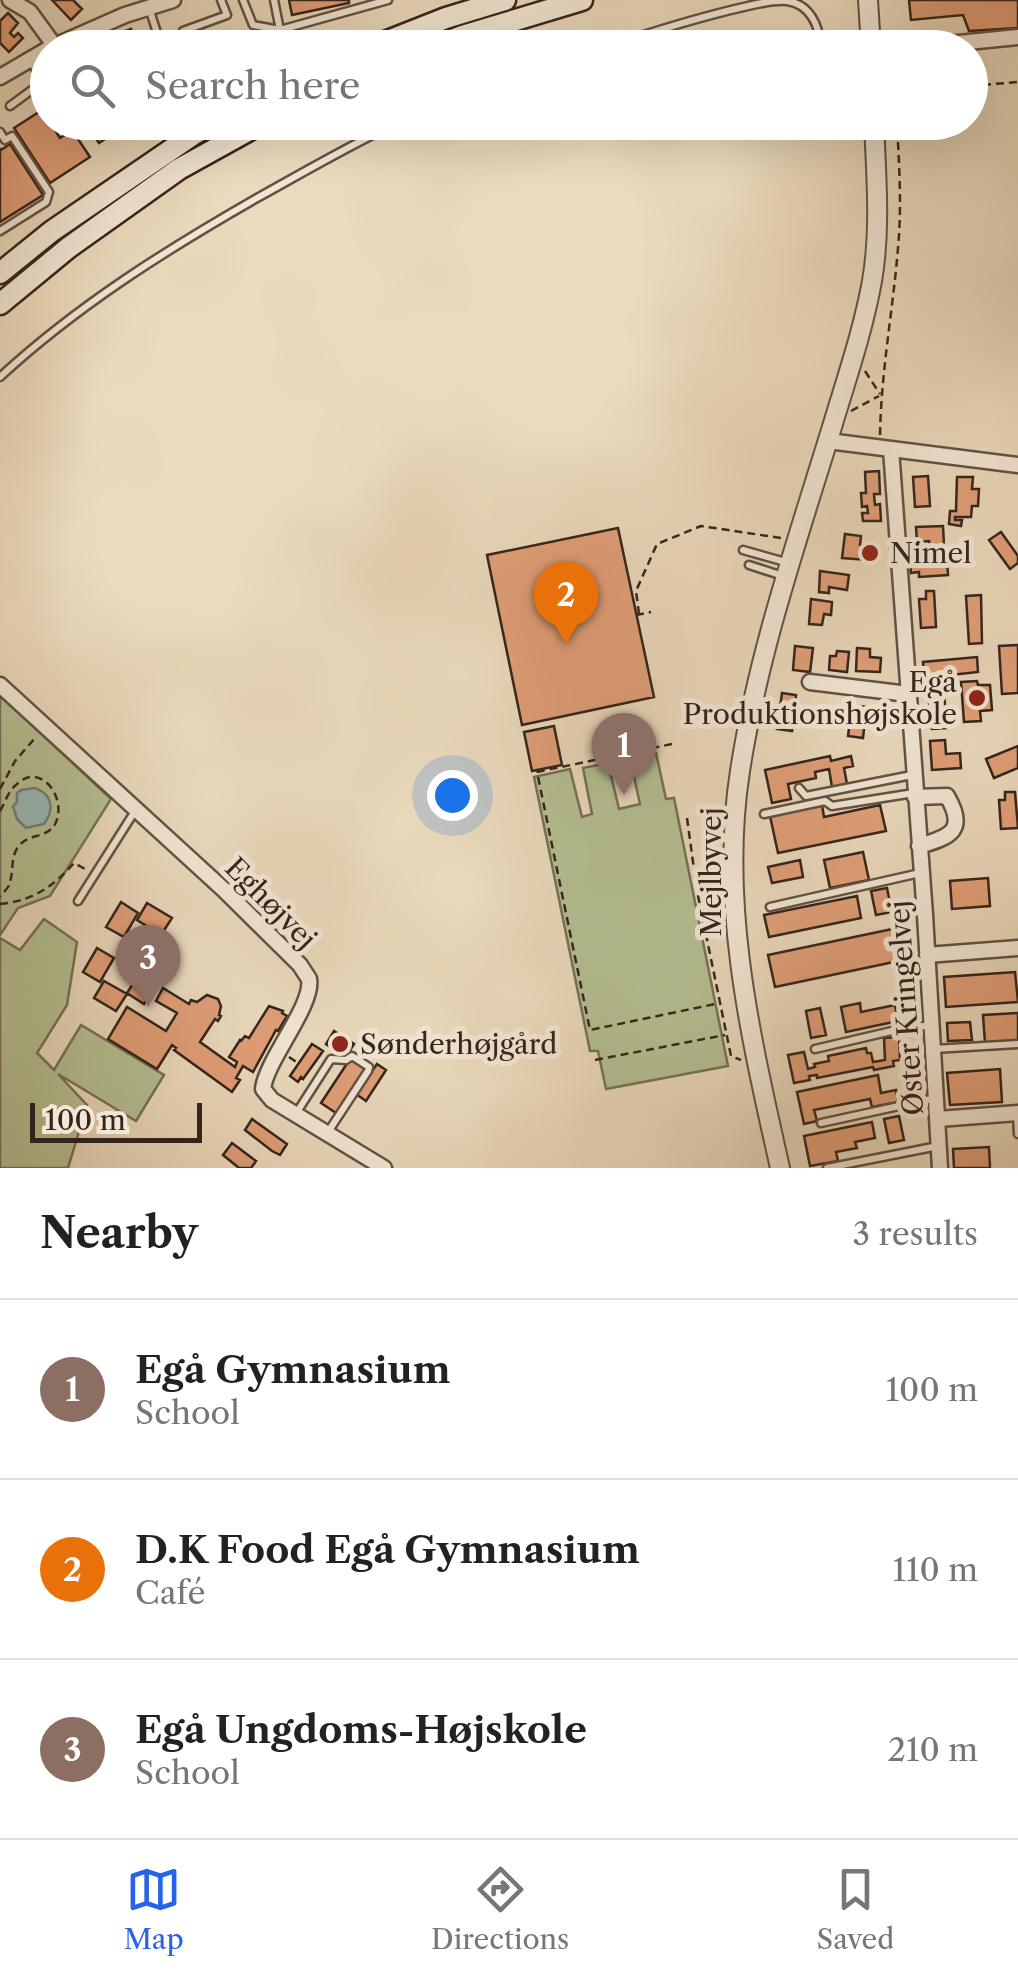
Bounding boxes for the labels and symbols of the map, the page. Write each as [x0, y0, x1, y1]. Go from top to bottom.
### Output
place label: Nimel [890, 536, 972, 570]
marker: Nimel [859, 542, 881, 564]
pin: 2 [534, 562, 598, 644]
place label: Egå Produktionshøjskole [683, 665, 957, 731]
marker: Egå Produktionshøjskole [966, 687, 988, 709]
pin: 1 [592, 712, 656, 795]
your location [427, 770, 478, 821]
street label: Mejlbyvej [694, 807, 728, 937]
street label: Eghøjvej [218, 850, 324, 956]
street label: Øster Kringelvej [882, 899, 930, 1117]
pin: 3 [116, 924, 180, 1007]
place label: Sønderhøjgård [360, 1027, 557, 1061]
marker: Sønderhøjgård [329, 1033, 351, 1055]
scale bar [30, 1098, 202, 1142]

